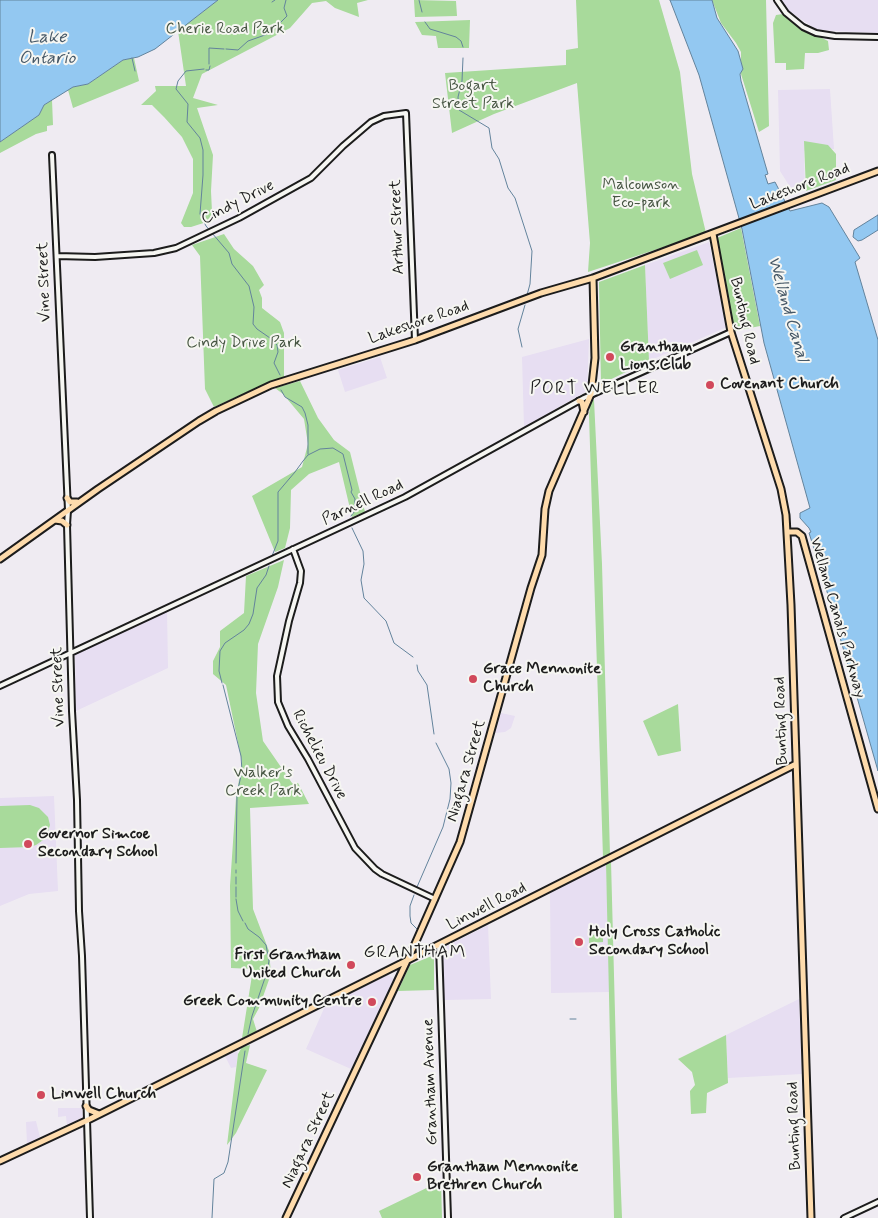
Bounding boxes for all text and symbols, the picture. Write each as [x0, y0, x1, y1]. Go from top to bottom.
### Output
park label: Cherie Road Park [166, 20, 284, 40]
water label: Lake Ontario [19, 27, 75, 70]
park label: Bogart Street Park [432, 77, 514, 115]
street label: Lakeshore Road [748, 159, 852, 215]
street label: Cindy Drive [198, 176, 278, 230]
park label: Malcomson Eco-park [602, 176, 680, 214]
street label: Arthur Street [387, 179, 409, 275]
street label: Vine Street [34, 242, 56, 322]
water label: Welland Canal [762, 254, 812, 364]
street label: Bunting Road [725, 276, 763, 366]
street label: Lakeshore Road [366, 297, 472, 349]
park label: Cindy Drive Park [186, 334, 302, 354]
place label: Grantham Lions Club [620, 338, 692, 376]
marker: Grantham Lions Club [604, 351, 616, 363]
place label: Covenant Church [720, 375, 839, 395]
district label: PORT WELLER [528, 378, 662, 400]
marker: Covenant Church [704, 379, 716, 391]
street label: Parnell Road [319, 476, 407, 530]
street label: Welland Canals Parkway [805, 535, 869, 701]
street label: Vine Street [48, 647, 70, 727]
place label: Grace Mennonite Church [483, 660, 601, 698]
marker: Grace Mennonite Church [467, 673, 479, 685]
street label: Bunting Road [771, 676, 793, 766]
street label: Richelieu Drive [287, 707, 351, 803]
street label: Niagara Street [443, 718, 491, 824]
park label: Walker's Creek Park [225, 764, 301, 802]
place label: Governor Simcoe Secondary School [38, 825, 158, 863]
marker: Governor Simcoe Secondary School [22, 838, 34, 850]
street label: Linwell Road [444, 879, 530, 935]
place label: Holy Cross Catholic Secondary School [589, 923, 720, 961]
marker: Holy Cross Catholic Secondary School [573, 936, 585, 948]
district label: GRANTHAM [365, 942, 465, 964]
place label: First Grantham United Church [235, 946, 341, 984]
marker: First Grantham United Church [345, 959, 357, 971]
place label: Greek Community Centre [183, 992, 362, 1012]
marker: Greek Community Centre [366, 996, 378, 1008]
street label: Grantham Avenue [419, 1018, 443, 1146]
street label: Bunting Road [784, 1081, 806, 1171]
place label: Linwell Church [51, 1085, 156, 1105]
street label: Niagara Street [278, 1088, 340, 1192]
marker: Linwell Church [35, 1089, 47, 1101]
place label: Grantham Mennonite Brethren Church [427, 1158, 578, 1196]
marker: Grantham Mennonite Brethren Church [411, 1171, 423, 1183]

